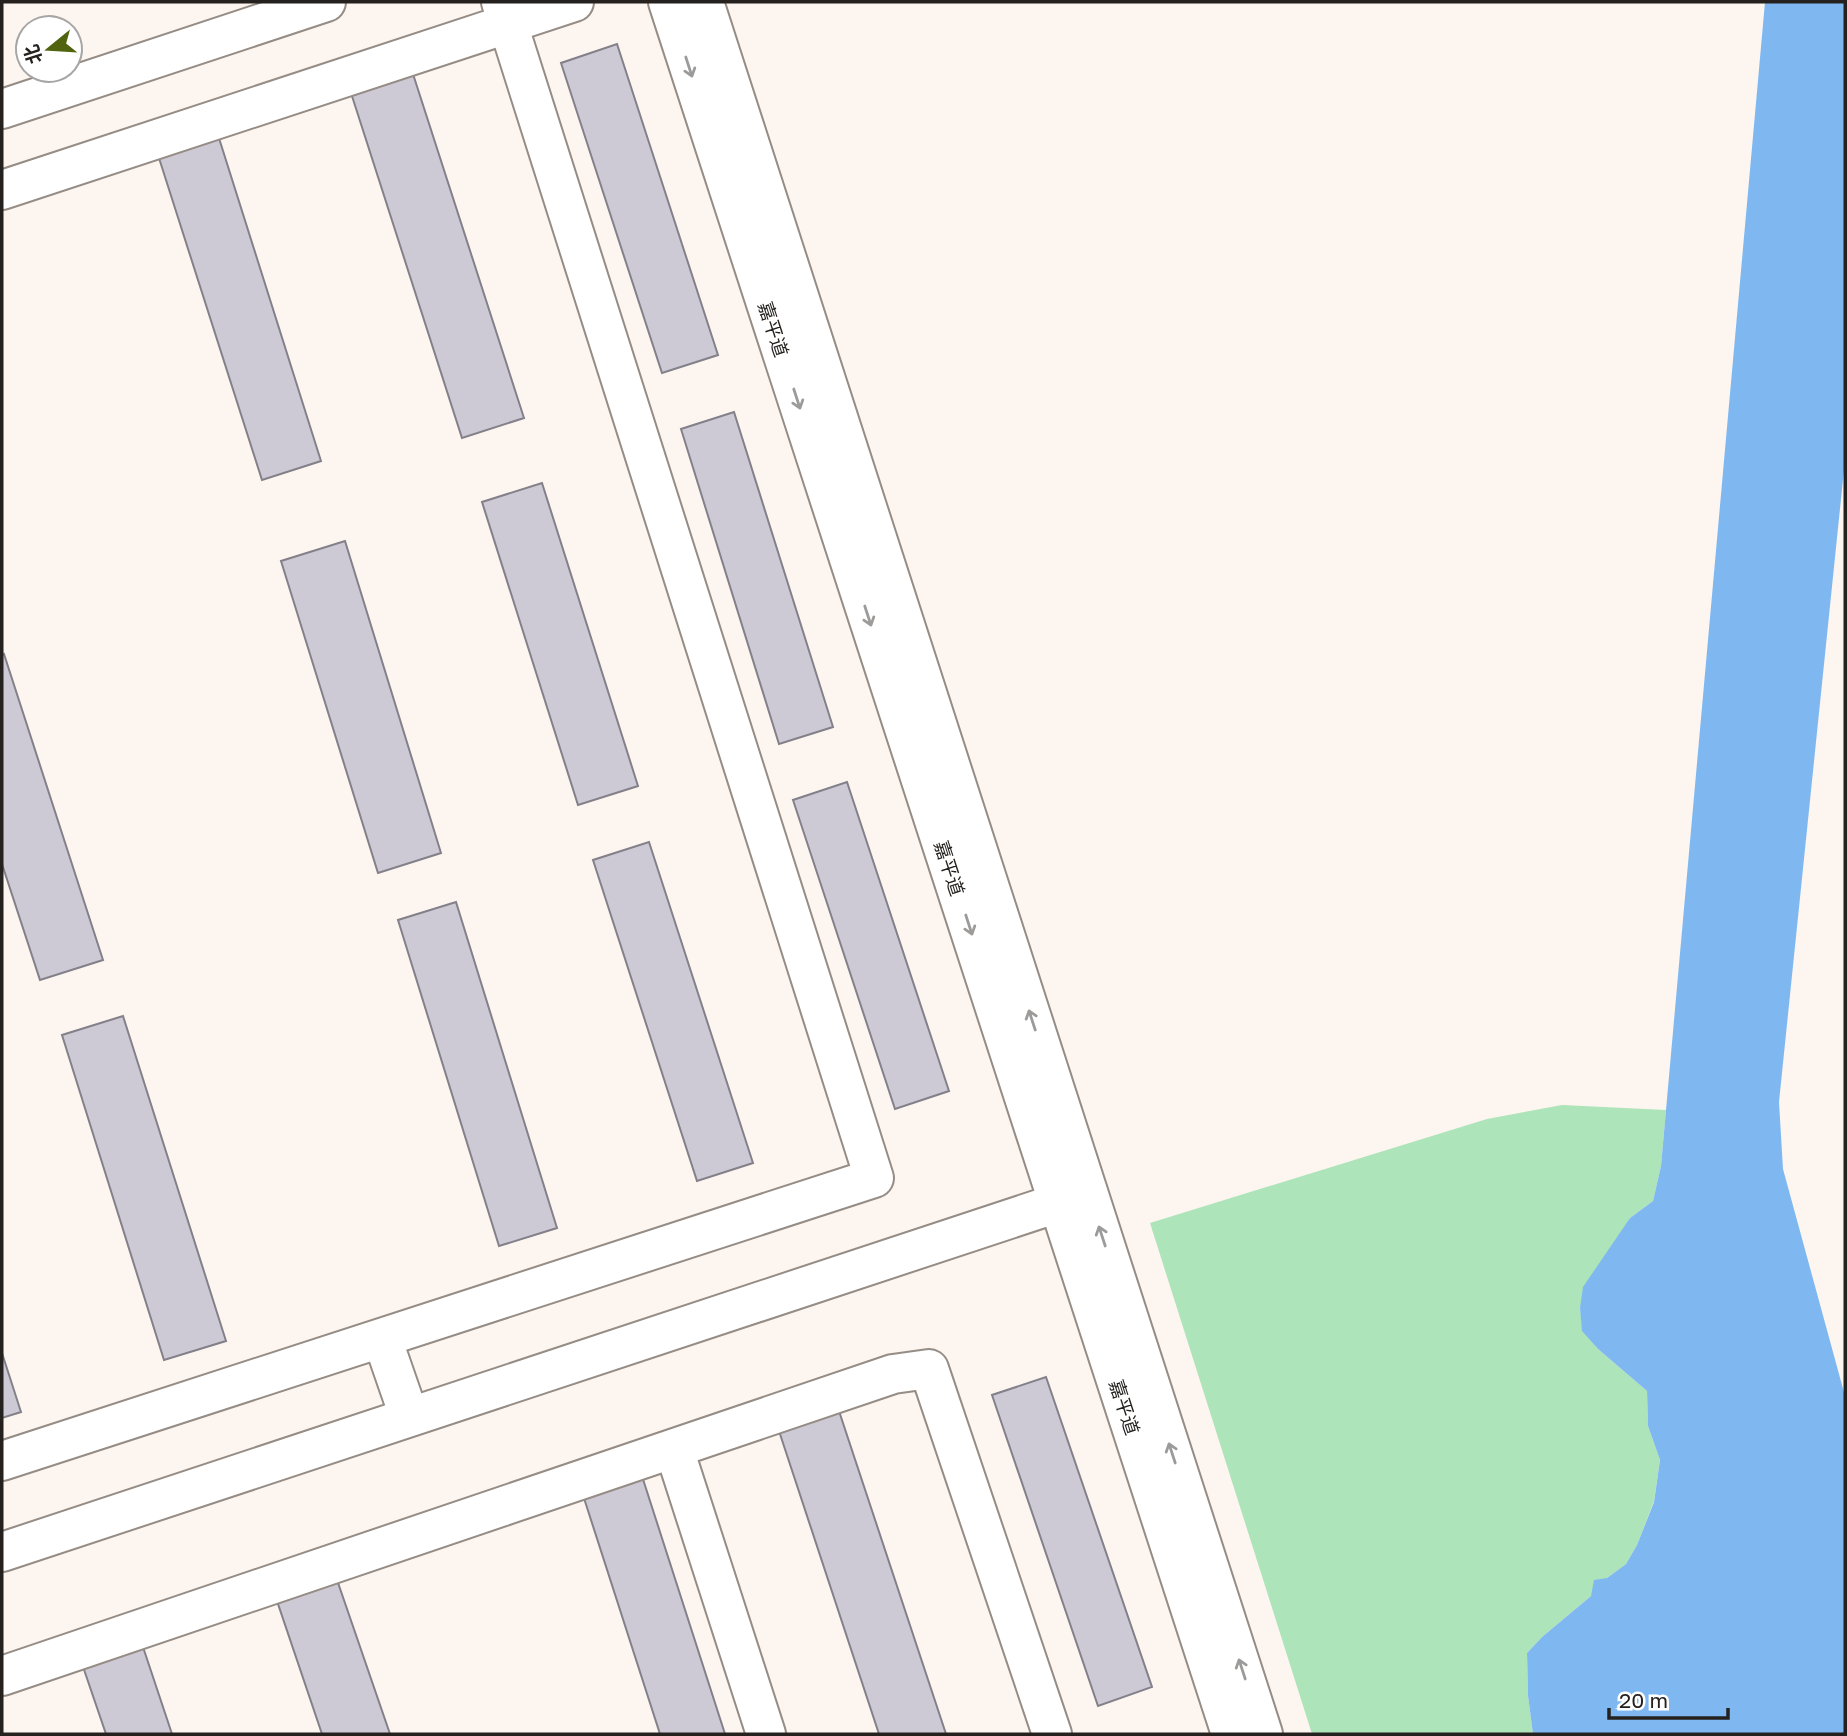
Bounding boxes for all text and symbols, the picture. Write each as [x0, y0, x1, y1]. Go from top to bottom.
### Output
north arrow [14, 14, 84, 84]
text: 北 [18, 42, 46, 67]
one-way arrow [684, 55, 696, 77]
street label: 嘉平道 [754, 298, 794, 360]
one-way arrow [792, 388, 805, 410]
one-way arrow [863, 604, 875, 626]
street label: 嘉平道 [930, 837, 970, 899]
one-way arrow [963, 914, 976, 936]
one-way arrow [1025, 1009, 1038, 1031]
one-way arrow [1095, 1226, 1108, 1248]
street label: 嘉平道 [1105, 1376, 1145, 1438]
one-way arrow [1165, 1442, 1177, 1464]
one-way arrow [1235, 1659, 1247, 1681]
scale bar [1609, 1676, 1728, 1720]
text: 20 m [1619, 1687, 1668, 1713]

